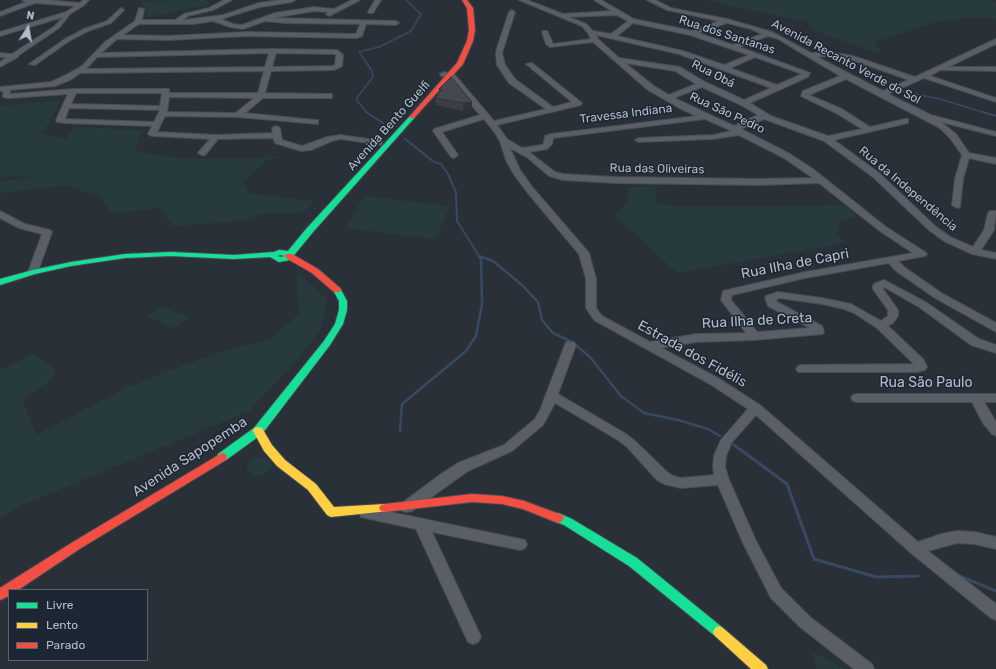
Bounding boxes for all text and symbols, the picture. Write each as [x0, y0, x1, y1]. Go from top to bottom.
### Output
north arrow [8, 8, 48, 48]
text: N [25, 9, 36, 23]
street label: Rua dos Santanas [677, 13, 777, 57]
street label: Avenida Recanto Verde do Sol [769, 17, 923, 107]
street label: Rua Obá [689, 57, 737, 91]
street label: Avenida Bento Guelfi [345, 78, 433, 174]
street label: Rua São Pedro [687, 89, 767, 137]
street label: Travessa Indiana [579, 101, 673, 127]
street label: Rua da Independência [856, 144, 960, 234]
street label: Rua das Oliveiras [610, 161, 704, 177]
street label: Rua Ilha de Capri [740, 245, 850, 283]
street label: Rua Ilha de Creta [701, 310, 813, 332]
street label: Estrada dos Fidélis [635, 317, 749, 391]
street label: Rua São Paulo [879, 375, 973, 391]
street label: Avenida Sapopemba [130, 414, 250, 500]
legend [8, 589, 148, 661]
text: Livre [46, 598, 73, 612]
text: Lento [46, 618, 78, 632]
text: Parado [46, 638, 85, 652]

